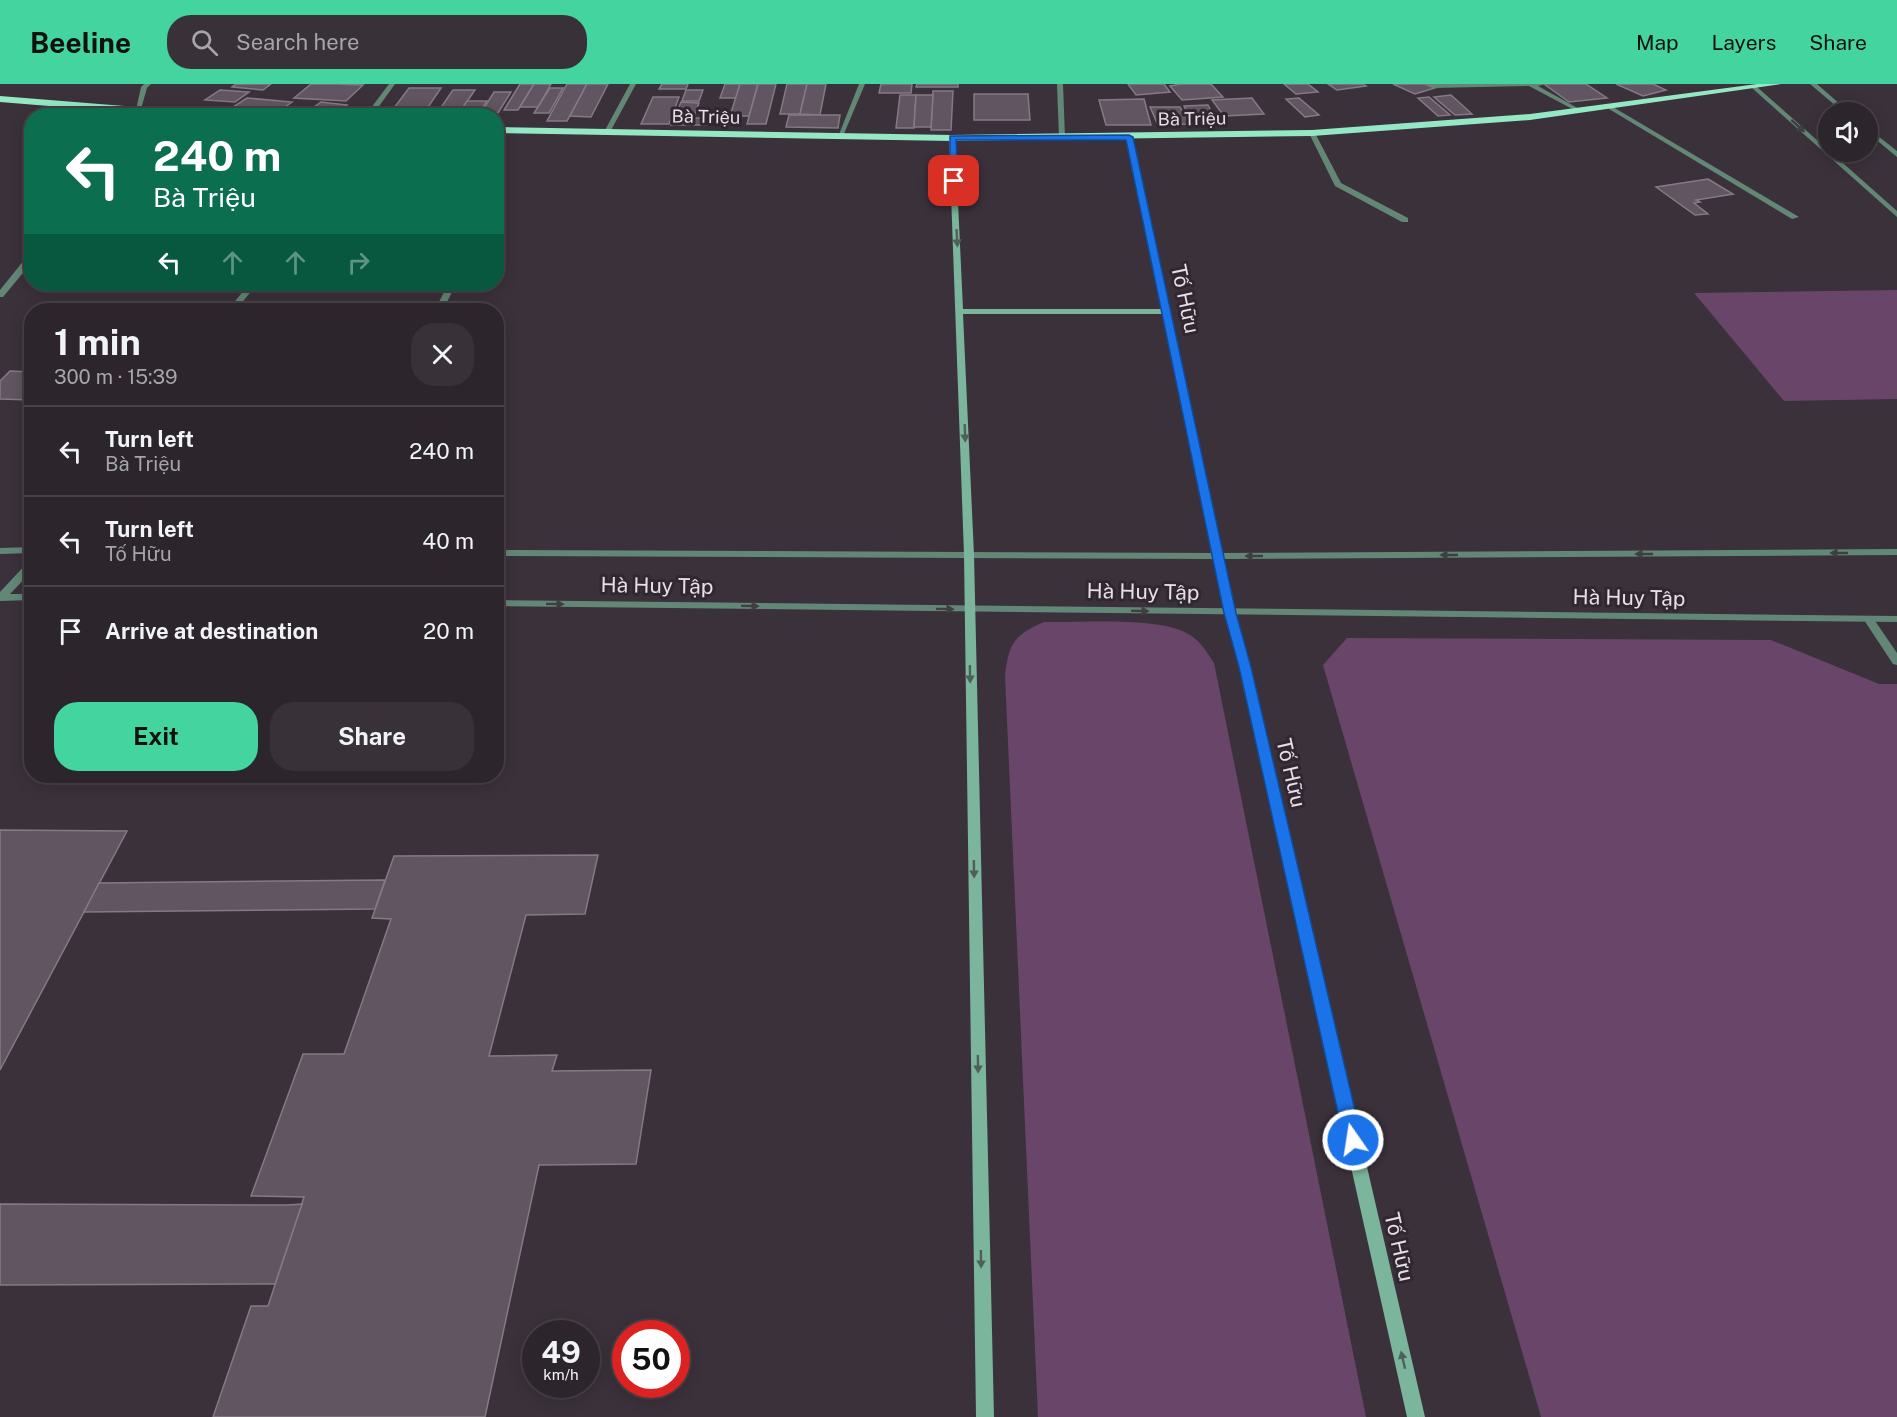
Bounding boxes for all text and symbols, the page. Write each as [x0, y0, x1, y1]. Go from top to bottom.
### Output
search box [167, 15, 587, 69]
text: Beeline [30, 26, 131, 59]
icon: search [188, 26, 221, 59]
text: Search here [236, 29, 360, 55]
text: Map [1636, 30, 1679, 55]
text: Layers [1712, 30, 1776, 55]
text: Share [1809, 30, 1867, 55]
map controls [1818, 102, 1878, 162]
button: sound [1818, 102, 1878, 162]
street label: Bà Triệu [672, 105, 740, 128]
street label: Bà Triệu [1158, 107, 1226, 130]
one-way arrow [1790, 119, 1805, 132]
text: 240 m [153, 131, 281, 180]
icon: left [54, 132, 132, 210]
pin [928, 155, 979, 206]
icon: arrive [937, 164, 970, 197]
text: Bà Triệu [153, 181, 256, 213]
one-way arrow [952, 229, 961, 248]
icon: left [153, 246, 186, 279]
icon: ahead [216, 246, 249, 279]
icon: ahead [279, 246, 312, 279]
icon: right [342, 246, 375, 279]
street label: Tố Hữu [1166, 262, 1205, 336]
text: 1 min [54, 321, 141, 363]
button: close [411, 323, 474, 386]
text: 300 m · 15:39 [54, 365, 178, 389]
one-way arrow [960, 423, 969, 442]
text: Turn left [105, 426, 194, 452]
icon: left [54, 435, 87, 468]
text: 240 m [409, 438, 474, 464]
text: Bà Triệu [105, 452, 181, 476]
text: Turn left [105, 516, 194, 542]
icon: left [54, 525, 87, 558]
text: 40 m [422, 528, 474, 554]
text: Tố Hữu [105, 542, 172, 566]
one-way arrow [1829, 548, 1848, 558]
one-way arrow [1634, 549, 1653, 559]
one-way arrow [1439, 550, 1458, 560]
one-way arrow [1244, 551, 1263, 561]
street label: Hà Huy Tập [600, 572, 714, 599]
street label: Hà Huy Tập [1086, 578, 1200, 605]
street label: Hà Huy Tập [1572, 584, 1686, 611]
one-way arrow [545, 599, 564, 609]
one-way arrow [740, 602, 759, 611]
one-way arrow [935, 604, 954, 614]
one-way arrow [1130, 607, 1149, 616]
icon: arrive [54, 615, 87, 648]
text: Arrive at destination [105, 618, 318, 644]
text: 20 m [423, 618, 474, 644]
one-way arrow [965, 664, 975, 683]
button: Exit [54, 702, 258, 771]
button: Share [270, 702, 474, 771]
street label: Tố Hữu [1271, 736, 1312, 810]
one-way arrow [969, 859, 979, 878]
one-way arrow [973, 1054, 982, 1073]
position arrow [1321, 1108, 1385, 1172]
street label: Tố Hữu [1379, 1210, 1420, 1284]
one-way arrow [977, 1249, 986, 1268]
speed limit sign: 50 [612, 1320, 690, 1398]
text: 49 [541, 1334, 581, 1370]
one-way arrow [1398, 1350, 1407, 1369]
text: km/h [543, 1366, 579, 1383]

